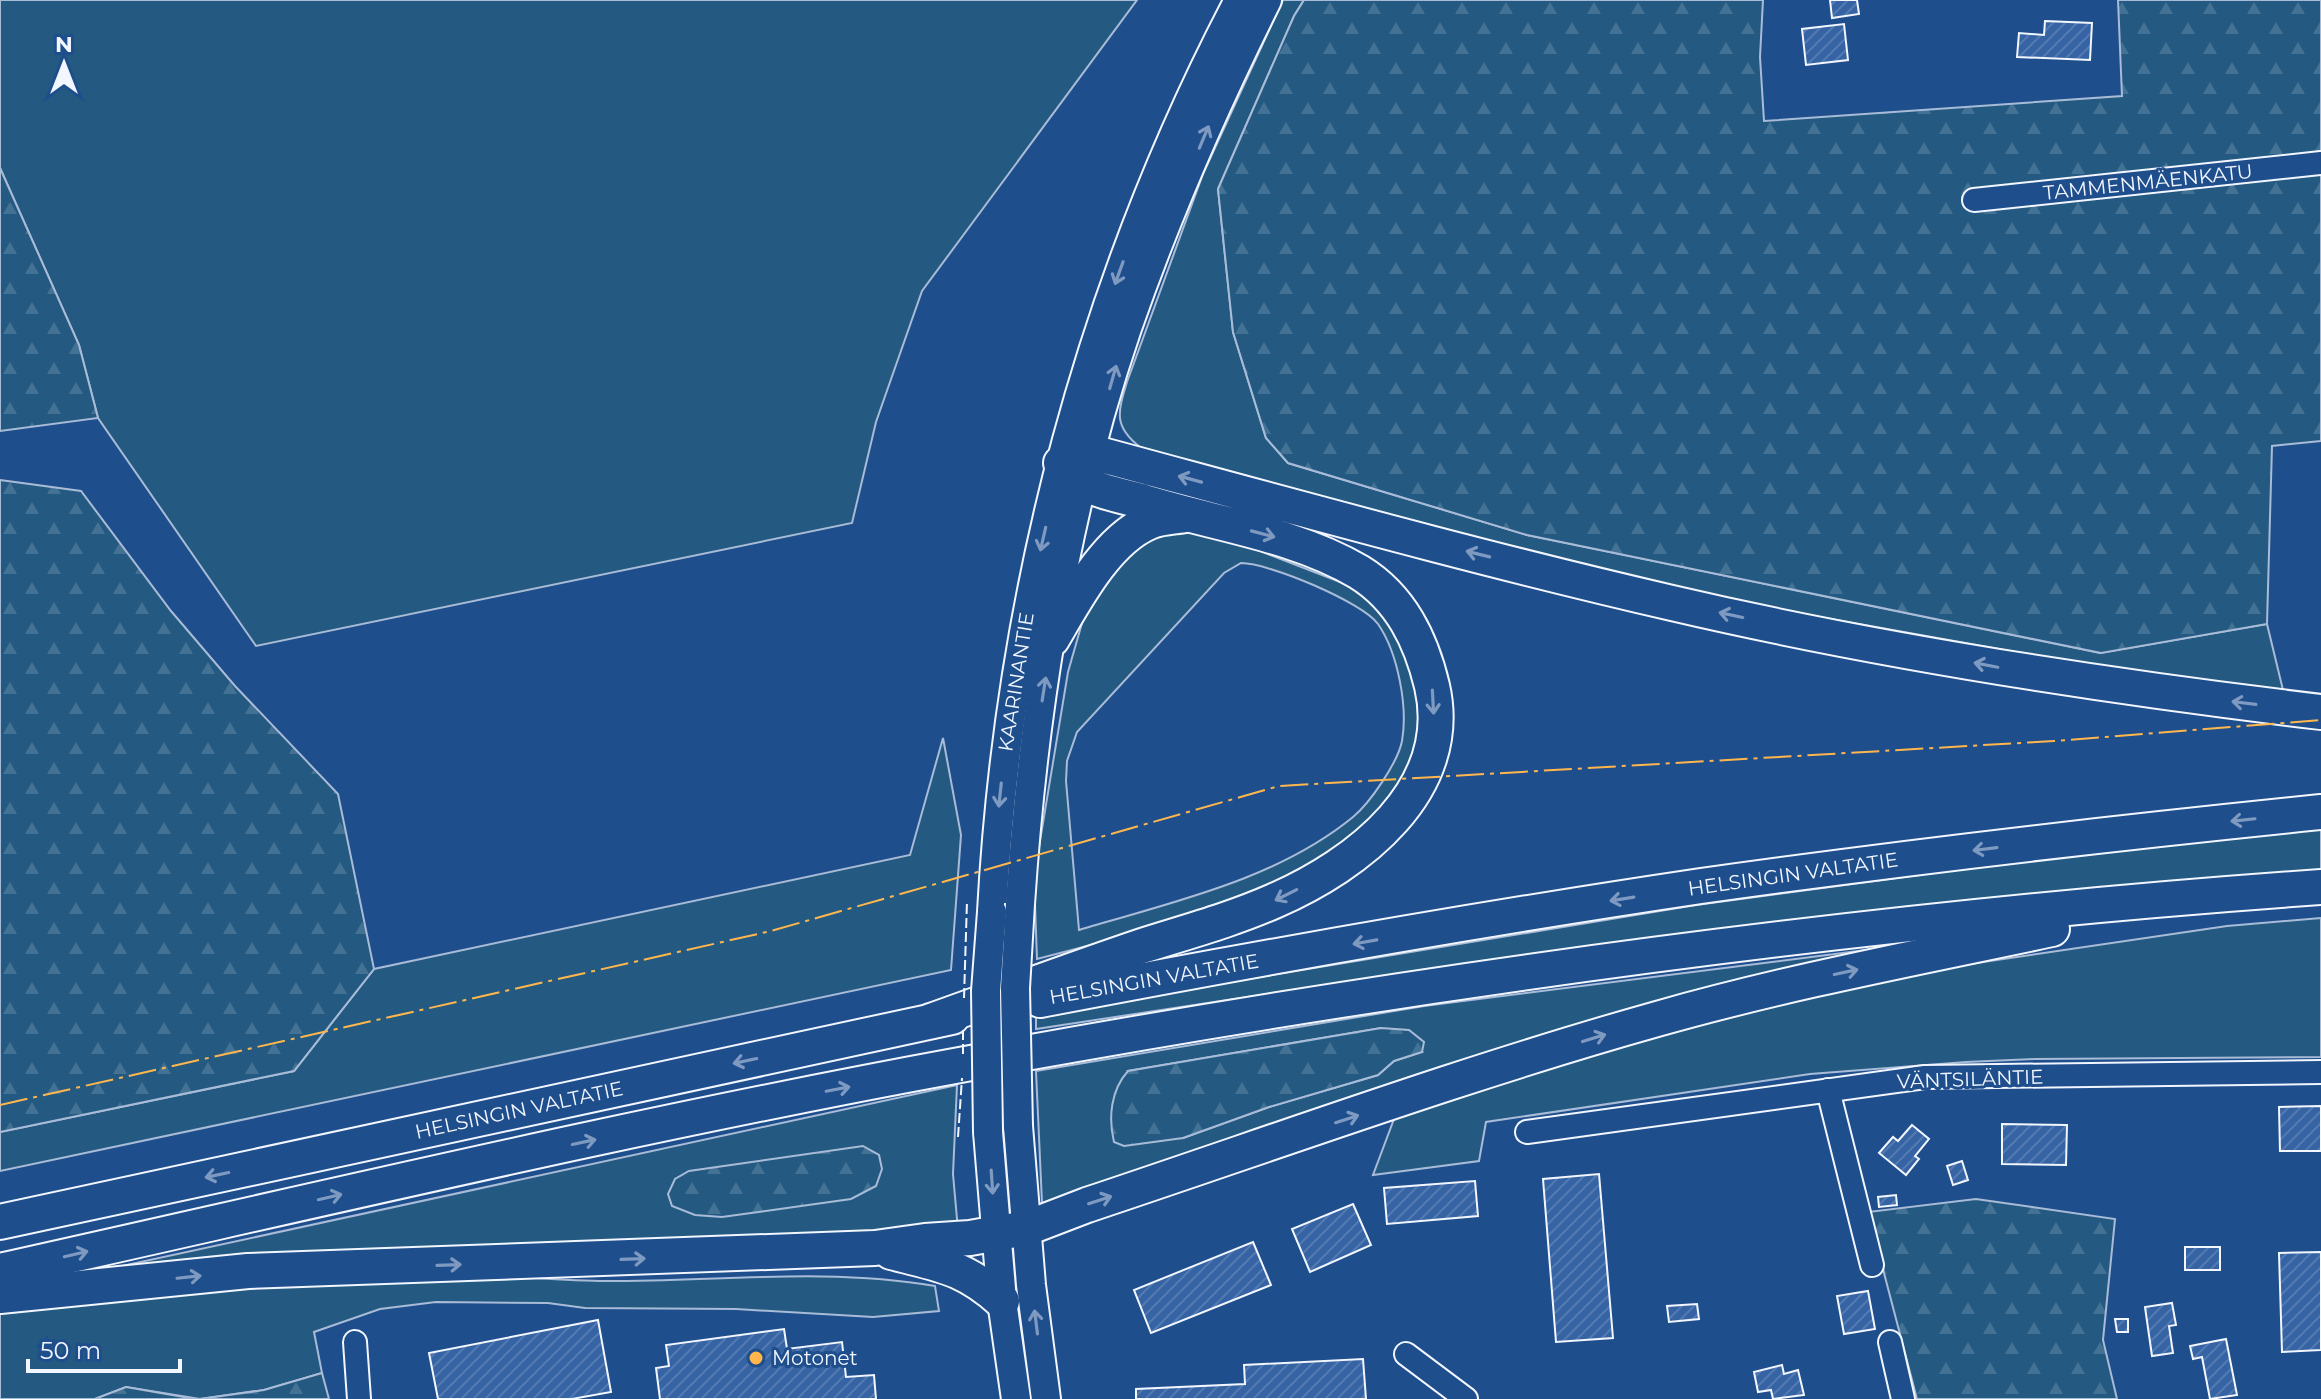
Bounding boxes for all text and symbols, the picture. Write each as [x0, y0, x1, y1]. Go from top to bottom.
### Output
north arrow [24, 24, 104, 104]
text: N [55, 31, 73, 58]
one-way arrow [1197, 125, 1212, 150]
street label: TAMMENMÄENKATU [2042, 159, 2254, 205]
one-way arrow [1110, 260, 1125, 285]
one-way arrow [1106, 364, 1121, 390]
one-way arrow [1178, 470, 1204, 485]
one-way arrow [1035, 525, 1050, 551]
one-way arrow [1249, 527, 1275, 542]
one-way arrow [1466, 546, 1492, 561]
one-way arrow [1719, 607, 1744, 622]
street label: KAARINANTIE [993, 611, 1039, 753]
one-way arrow [1974, 657, 2000, 672]
one-way arrow [1037, 677, 1052, 703]
one-way arrow [1426, 689, 1441, 715]
one-way arrow [2231, 695, 2257, 710]
one-way arrow [993, 781, 1008, 808]
one-way arrow [2231, 812, 2257, 827]
one-way arrow [1973, 842, 1998, 857]
street label: HELSINGIN VALTATIE [1686, 847, 1900, 901]
one-way arrow [1275, 887, 1298, 903]
one-way arrow [1609, 892, 1635, 907]
one-way arrow [1353, 935, 1378, 950]
street label: HELSINGIN VALTATIE [1048, 949, 1260, 1009]
one-way arrow [1832, 964, 1858, 979]
one-way arrow [1582, 1030, 1607, 1045]
one-way arrow [733, 1054, 758, 1069]
street label: VÄNTSILÄNTIE [1896, 1064, 2044, 1094]
street label: HELSINGIN VALTATIE [413, 1076, 625, 1144]
one-way arrow [825, 1081, 851, 1096]
one-way arrow [1334, 1110, 1359, 1125]
one-way arrow [571, 1134, 596, 1149]
one-way arrow [205, 1168, 231, 1183]
one-way arrow [985, 1168, 1000, 1195]
one-way arrow [317, 1189, 342, 1204]
one-way arrow [1087, 1192, 1112, 1207]
one-way arrow [63, 1246, 88, 1261]
one-way arrow [620, 1251, 646, 1266]
one-way arrow [435, 1257, 462, 1273]
one-way arrow [175, 1269, 202, 1284]
one-way arrow [1028, 1309, 1043, 1336]
scale bar [28, 1323, 180, 1373]
text: 50 m [40, 1336, 101, 1365]
place label: Motonet [772, 1346, 858, 1370]
marker: Motonet [747, 1349, 765, 1367]

